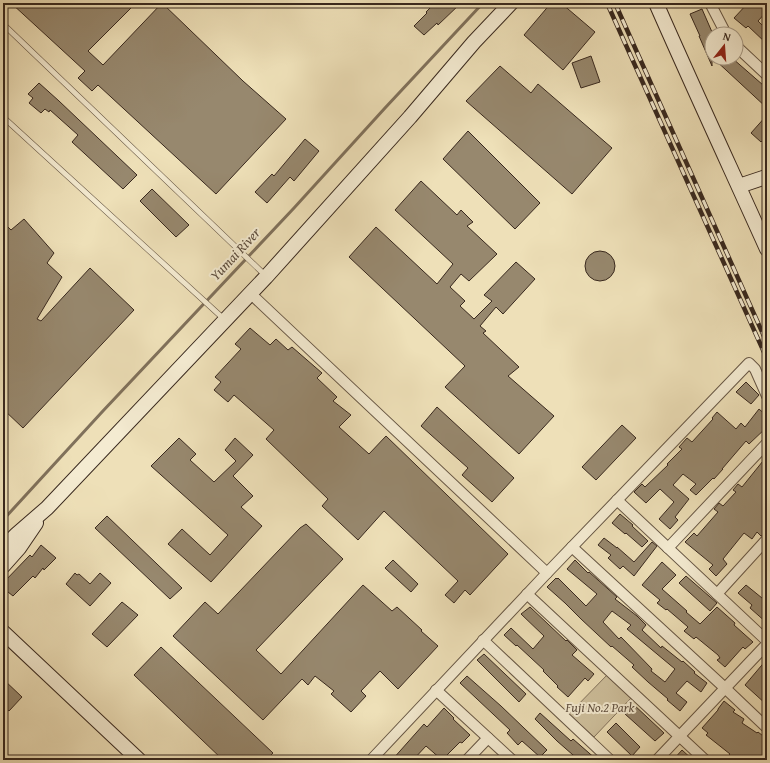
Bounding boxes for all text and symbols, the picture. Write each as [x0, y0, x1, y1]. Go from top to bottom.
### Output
north arrow [704, 26, 744, 66]
text: N [721, 28, 733, 45]
water label: Yumai River [205, 222, 265, 285]
park label: Fuji No.2 Park [564, 698, 635, 717]

